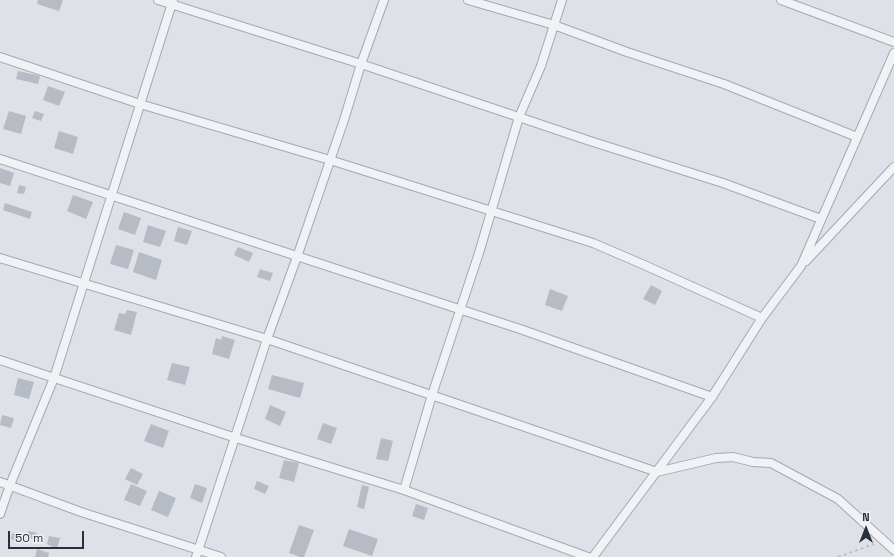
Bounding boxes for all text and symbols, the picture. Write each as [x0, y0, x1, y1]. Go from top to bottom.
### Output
north arrow [846, 509, 886, 549]
text: N [862, 510, 870, 524]
scale bar [10, 523, 86, 549]
text: 50 m [15, 530, 43, 546]

